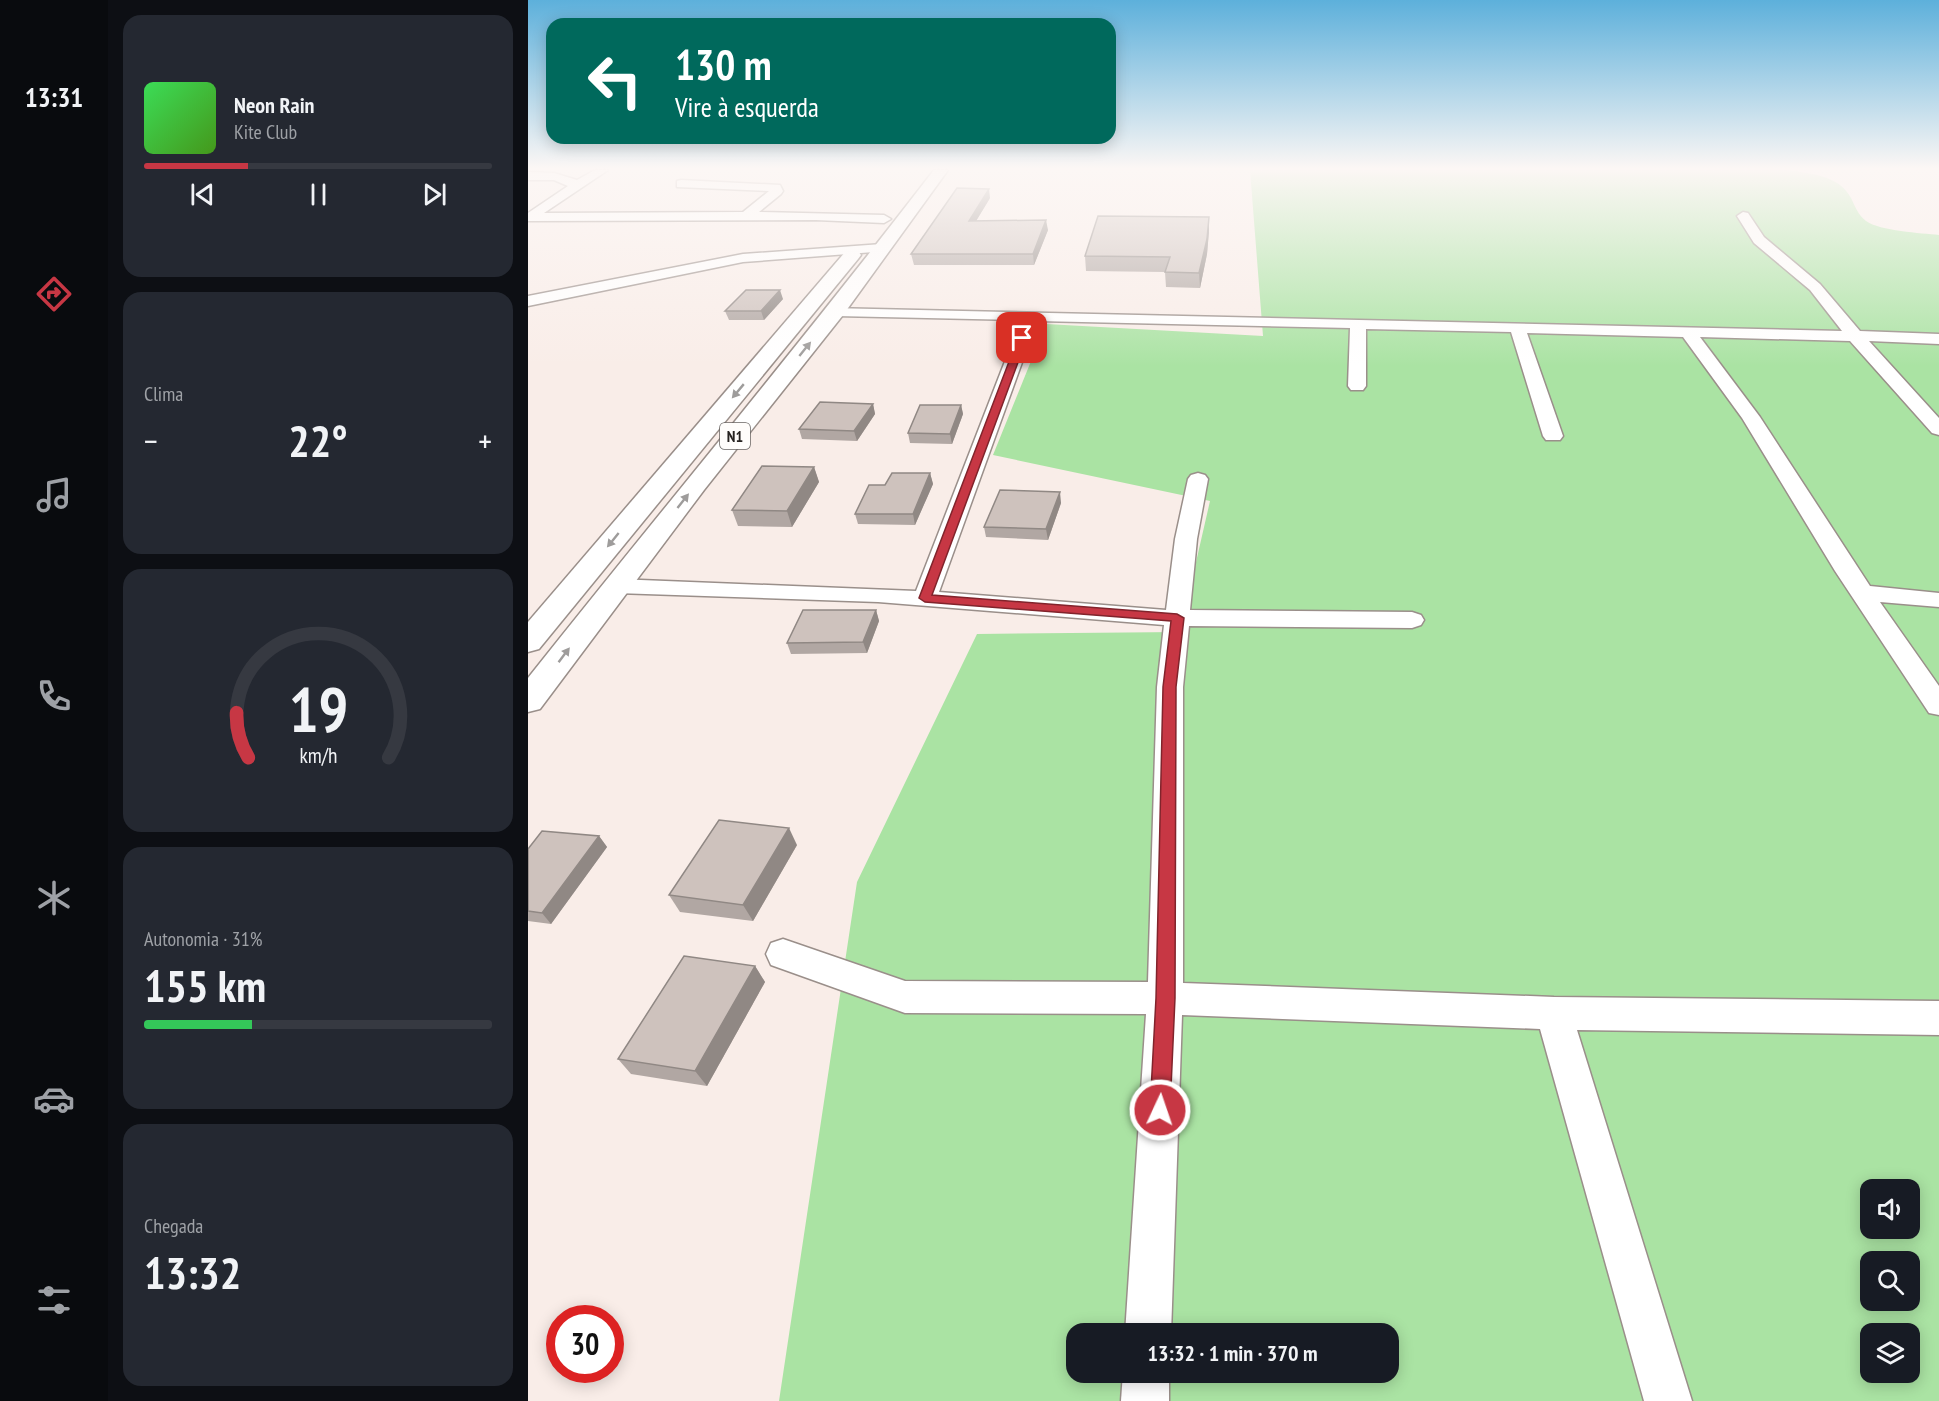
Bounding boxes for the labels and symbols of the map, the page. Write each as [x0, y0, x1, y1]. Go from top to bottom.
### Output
pin [996, 312, 1047, 363]
one-way arrow [799, 341, 812, 357]
one-way arrow [732, 383, 745, 398]
road number: N1 [720, 423, 750, 449]
one-way arrow [676, 493, 688, 508]
one-way arrow [607, 532, 620, 547]
one-way arrow [557, 647, 570, 663]
position arrow [1128, 1078, 1192, 1142]
speed limit sign: 30 [546, 1305, 624, 1383]

